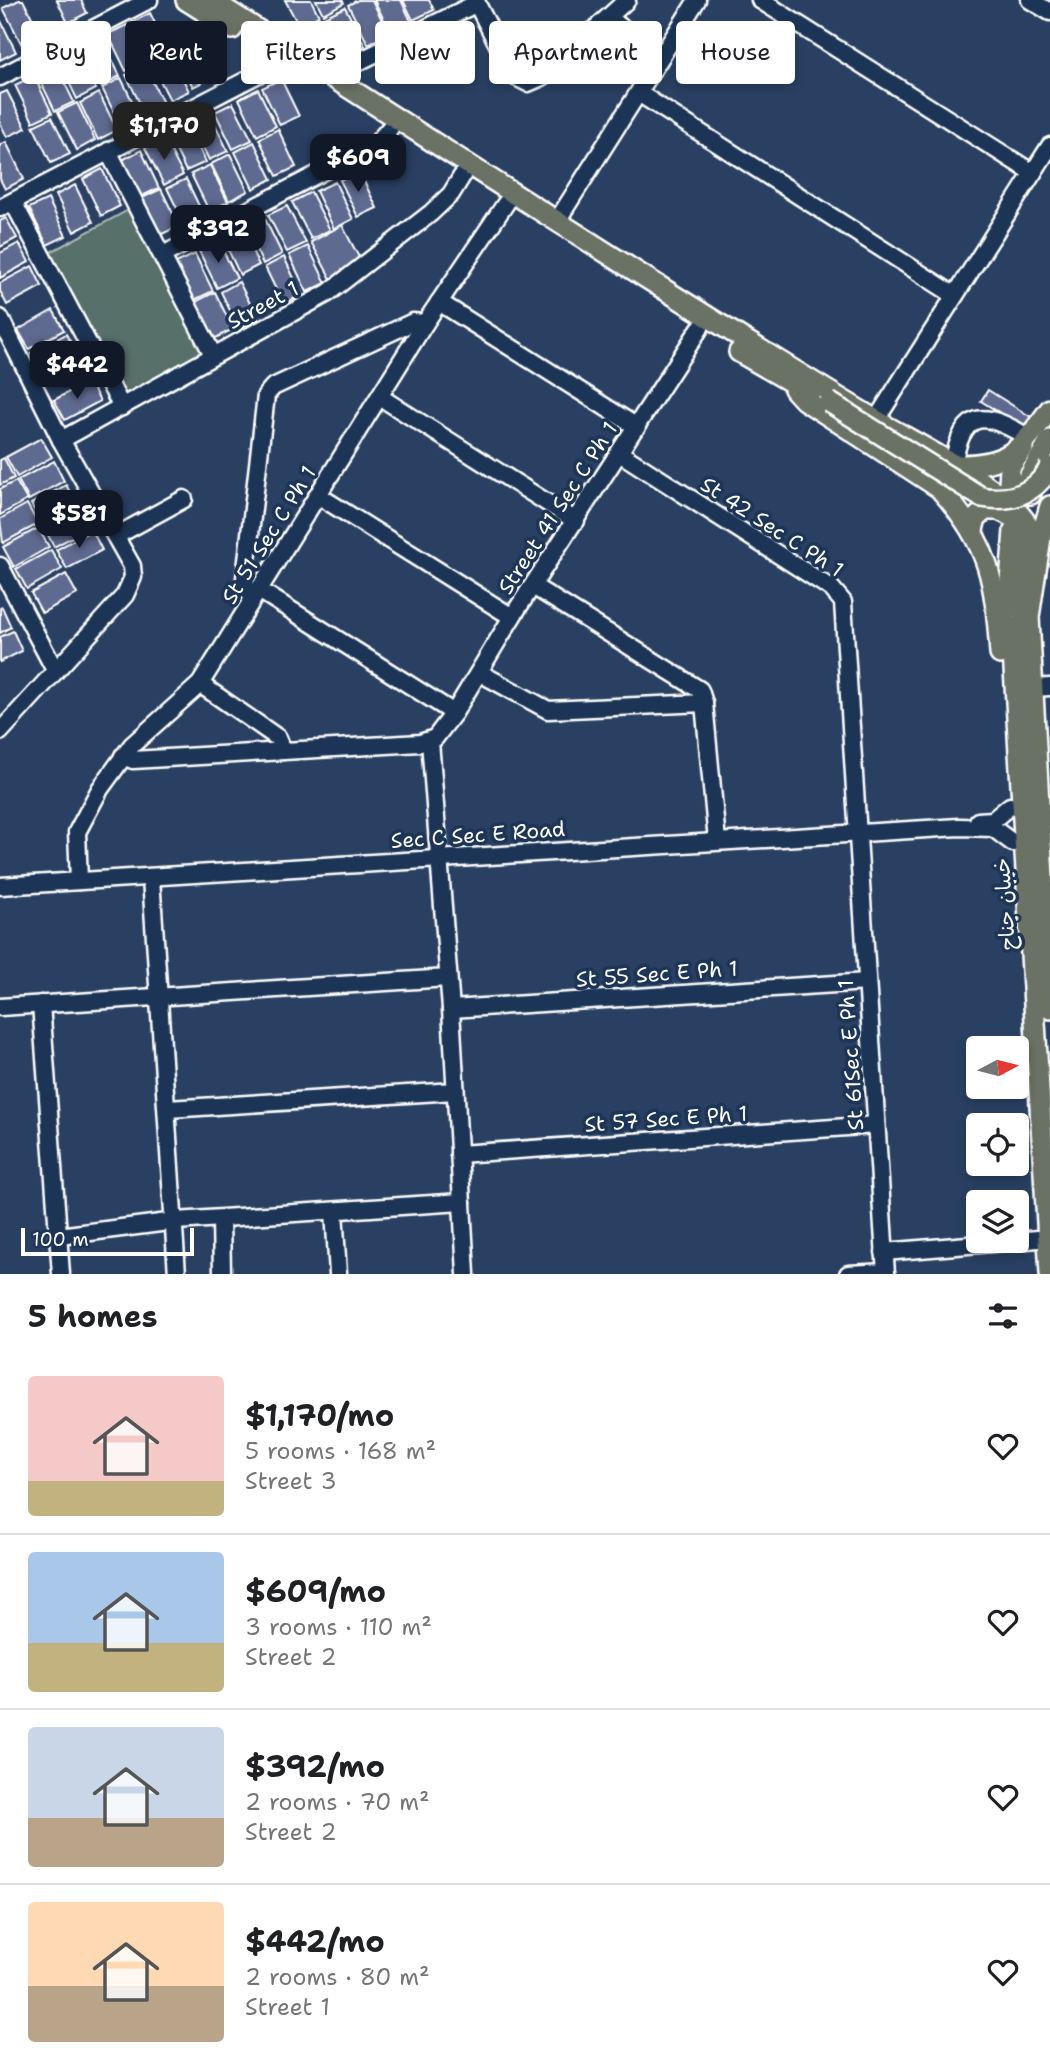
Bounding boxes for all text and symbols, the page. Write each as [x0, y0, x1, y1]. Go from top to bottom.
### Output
chip: Buy [21, 21, 111, 84]
chip: Rent [125, 21, 227, 84]
chip: Filters [241, 21, 361, 84]
chip: New [375, 21, 475, 84]
chip: Apartment [489, 21, 662, 84]
chip: House [676, 21, 795, 84]
pin: $1,170 [107, 102, 221, 162]
text: $1,170 [129, 110, 199, 140]
pin: $609 [317, 134, 399, 194]
text: $609 [326, 142, 390, 172]
pin: $392 [177, 205, 259, 265]
text: $392 [187, 213, 249, 243]
street label: Street 1 [222, 274, 304, 336]
pin: $442 [36, 342, 118, 401]
text: $442 [46, 349, 108, 379]
street label: Street 41 Sec C Ph 1 [492, 416, 624, 600]
street label: St 51 Sec C Ph 1 [215, 461, 323, 609]
street label: St 42 Sec C Ph 1 [695, 470, 849, 584]
pin: $581 [38, 490, 120, 550]
text: $581 [51, 498, 107, 528]
street label: Sec C Sec E Road [390, 815, 566, 855]
street label: خیبان جناح [988, 857, 1022, 951]
street label: St 55 Sec E Ph 1 [575, 954, 739, 994]
street label: St 61Sec E Ph 1 [832, 979, 870, 1131]
north arrow [966, 1036, 1029, 1099]
map controls [966, 1036, 1029, 1253]
street label: St 57 Sec E Ph 1 [583, 1099, 749, 1139]
button: locate [966, 1113, 1029, 1176]
button: layers [966, 1190, 1029, 1253]
scale bar [21, 1225, 194, 1257]
text: 100 m [32, 1227, 89, 1252]
text: 5 homes [28, 1296, 158, 1337]
icon: filters [984, 1297, 1022, 1335]
text: $1,170/mo [245, 1395, 394, 1436]
icon: home [84, 1404, 168, 1488]
icon: heart [984, 1427, 1022, 1465]
text: 5 rooms · 168 m² [245, 1436, 436, 1466]
text: Street 3 [245, 1466, 337, 1496]
text: $609/mo [245, 1571, 386, 1612]
icon: home [84, 1580, 168, 1664]
icon: heart [984, 1603, 1022, 1641]
text: 3 rooms · 110 m² [245, 1612, 432, 1642]
text: Street 2 [245, 1642, 337, 1672]
text: $392/mo [245, 1746, 385, 1787]
icon: home [84, 1755, 168, 1839]
icon: heart [984, 1778, 1022, 1816]
text: 2 rooms · 70 m² [245, 1787, 430, 1817]
text: Street 2 [245, 1817, 337, 1847]
text: $442/mo [245, 1921, 385, 1962]
icon: home [84, 1930, 168, 2014]
icon: heart [984, 1953, 1022, 1991]
text: 2 rooms · 80 m² [245, 1962, 430, 1992]
text: Street 1 [245, 1992, 330, 2022]

